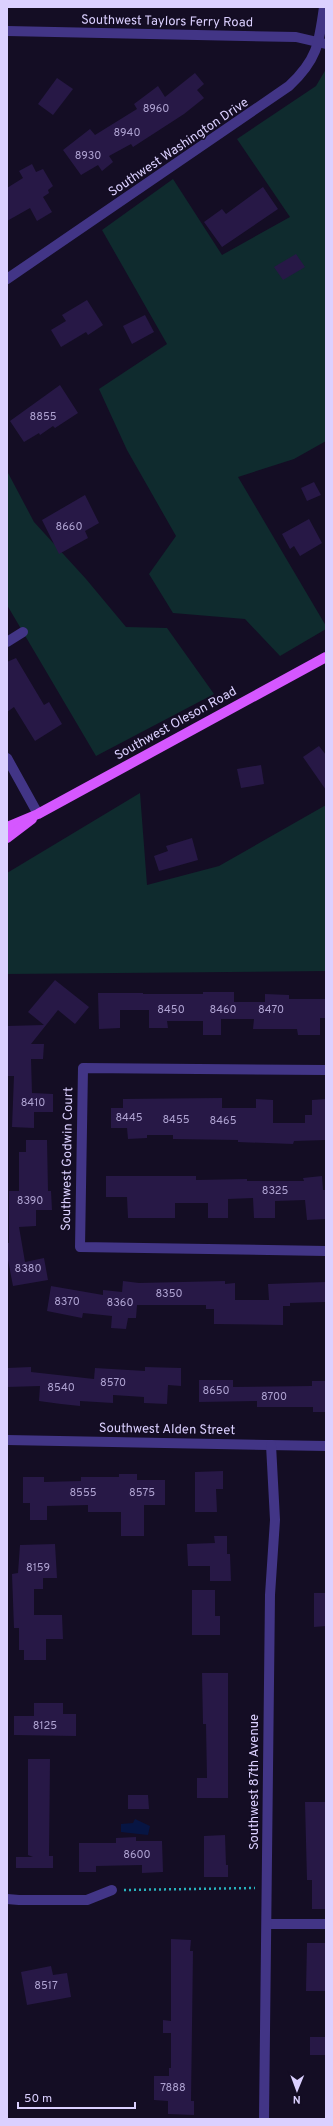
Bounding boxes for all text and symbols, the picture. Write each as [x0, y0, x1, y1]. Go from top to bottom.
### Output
street label: Southwest Taylors Ferry Road [81, 12, 253, 32]
street label: Southwest Washington Drive [106, 95, 252, 201]
house number: 8960 [143, 102, 169, 116]
house number: 8940 [114, 126, 140, 140]
house number: 8930 [75, 149, 101, 163]
house number: 8855 [29, 410, 57, 424]
house number: 8660 [56, 520, 82, 534]
street label: Southwest Oleson Road [112, 684, 240, 764]
house number: 8450 [157, 1003, 185, 1017]
house number: 8460 [209, 1003, 237, 1017]
house number: 8470 [258, 1003, 284, 1017]
street label: Southwest Godwin Court [59, 1087, 77, 1231]
house number: 8410 [21, 1096, 45, 1110]
house number: 8445 [115, 1111, 143, 1125]
house number: 8455 [162, 1113, 190, 1127]
house number: 8465 [210, 1114, 237, 1128]
house number: 8325 [262, 1184, 289, 1198]
house number: 8390 [17, 1194, 43, 1208]
house number: 8380 [14, 1262, 42, 1276]
house number: 8350 [155, 1287, 183, 1301]
house number: 8370 [54, 1295, 80, 1309]
house number: 8360 [107, 1296, 133, 1310]
house number: 8570 [100, 1376, 126, 1390]
house number: 8540 [47, 1381, 75, 1395]
house number: 8650 [202, 1384, 230, 1398]
house number: 8700 [261, 1390, 287, 1404]
street label: Southwest Alden Street [99, 1421, 235, 1439]
house number: 8555 [69, 1486, 97, 1500]
house number: 8575 [129, 1486, 155, 1500]
house number: 8159 [26, 1561, 50, 1575]
street label: Southwest 87th Avenue [247, 1714, 263, 1850]
house number: 8125 [33, 1719, 57, 1733]
house number: 8600 [123, 1848, 151, 1862]
house number: 8517 [34, 1979, 58, 1993]
north arrow [277, 2070, 317, 2110]
house number: 7888 [160, 2081, 186, 2095]
scale bar [18, 2084, 135, 2110]
text: 50 m [24, 2091, 52, 2107]
text: N [293, 2092, 301, 2106]

